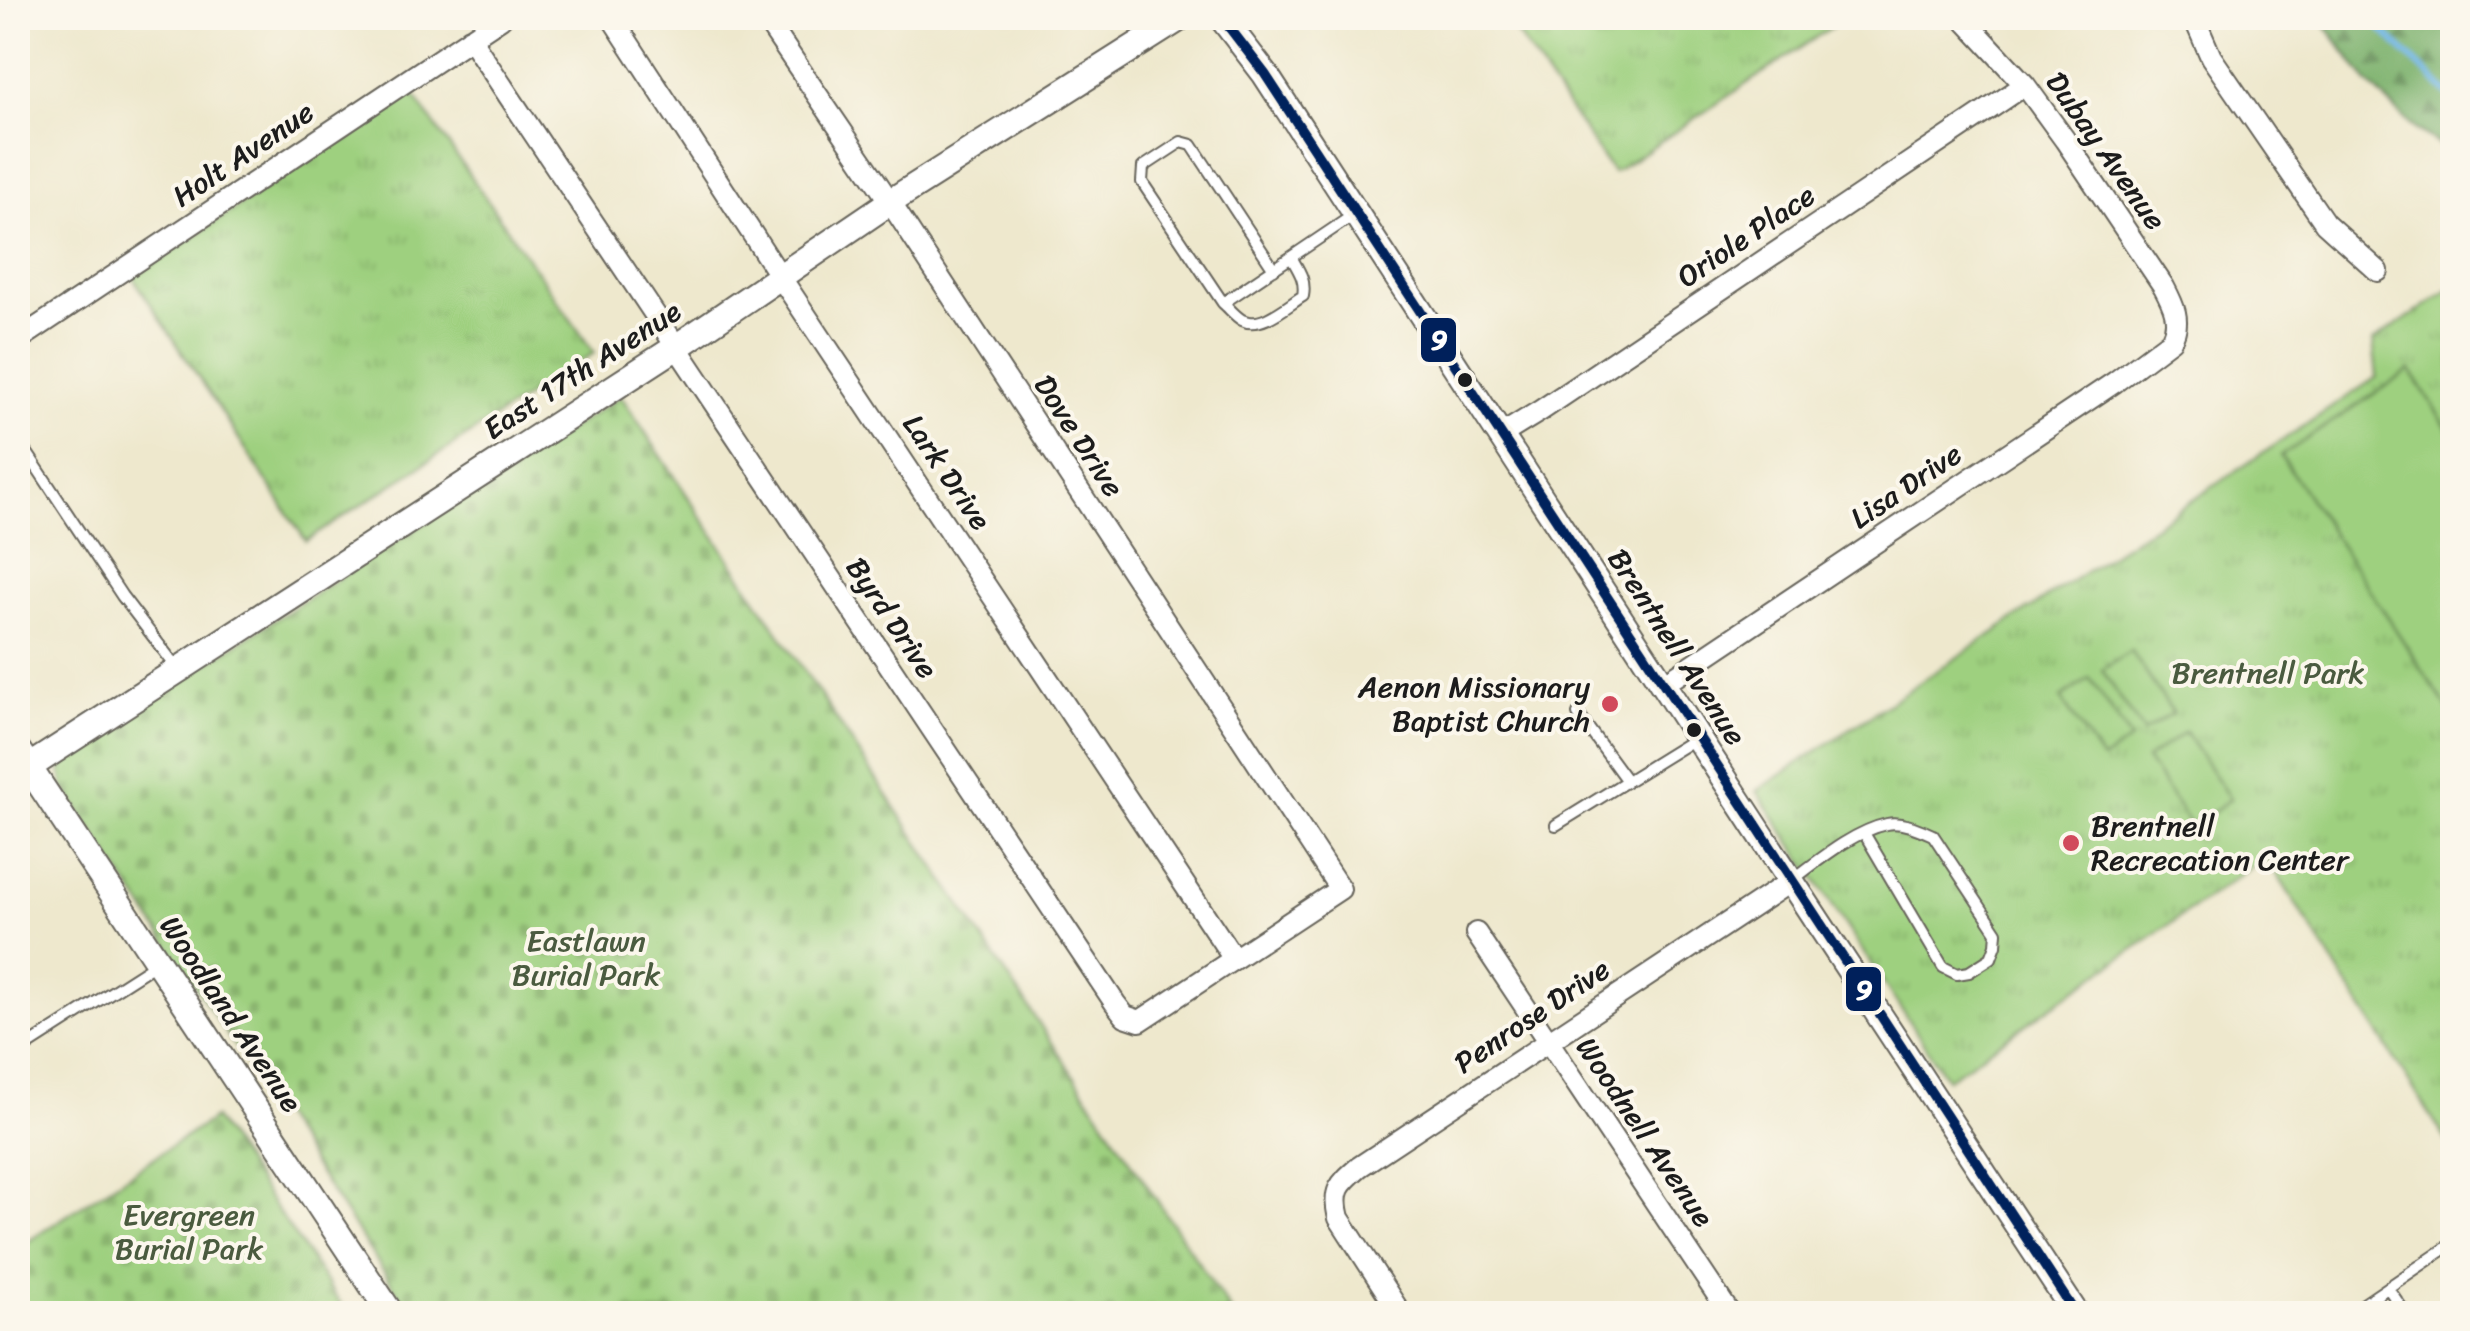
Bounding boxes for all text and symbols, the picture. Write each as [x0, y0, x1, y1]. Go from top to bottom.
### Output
street label: Dubay Avenue [2031, 60, 2181, 242]
street label: Holt Avenue [160, 86, 326, 222]
street label: Oriole Place [1665, 169, 1827, 303]
street label: East 17th Avenue [472, 285, 692, 455]
text: 9 [1430, 315, 1448, 364]
line badge: 9 [1419, 316, 1458, 364]
street label: Dove Drive [1019, 363, 1139, 509]
unlabelled marker [1455, 370, 1475, 390]
street label: Lark Drive [888, 402, 1006, 542]
street label: Lisa Drive [1838, 428, 1974, 544]
street label: Brentnell Avenue [1592, 537, 1762, 757]
street label: Byrd Drive [831, 546, 953, 690]
park label: Brentnell Park [2172, 646, 2365, 700]
place label: Aenon Missionary Baptist Church [1357, 660, 1590, 748]
marker: Aenon Missionary Baptist Church [1599, 693, 1621, 715]
unlabelled marker [1684, 720, 1704, 740]
place label: Brentnell Recrecation Center [2091, 799, 2350, 887]
marker: Brentnell Recrecation Center [2060, 832, 2082, 854]
street label: Woodland Avenue [145, 904, 317, 1124]
park label: Eastlawn Burial Park [512, 914, 661, 1002]
street label: Penrose Drive [1442, 943, 1622, 1089]
line badge: 9 [1844, 965, 1883, 1013]
text: 9 [1855, 965, 1873, 1014]
street label: Woodnell Avenue [1561, 1025, 1729, 1239]
park label: Evergreen Burial Park [115, 1188, 264, 1276]

